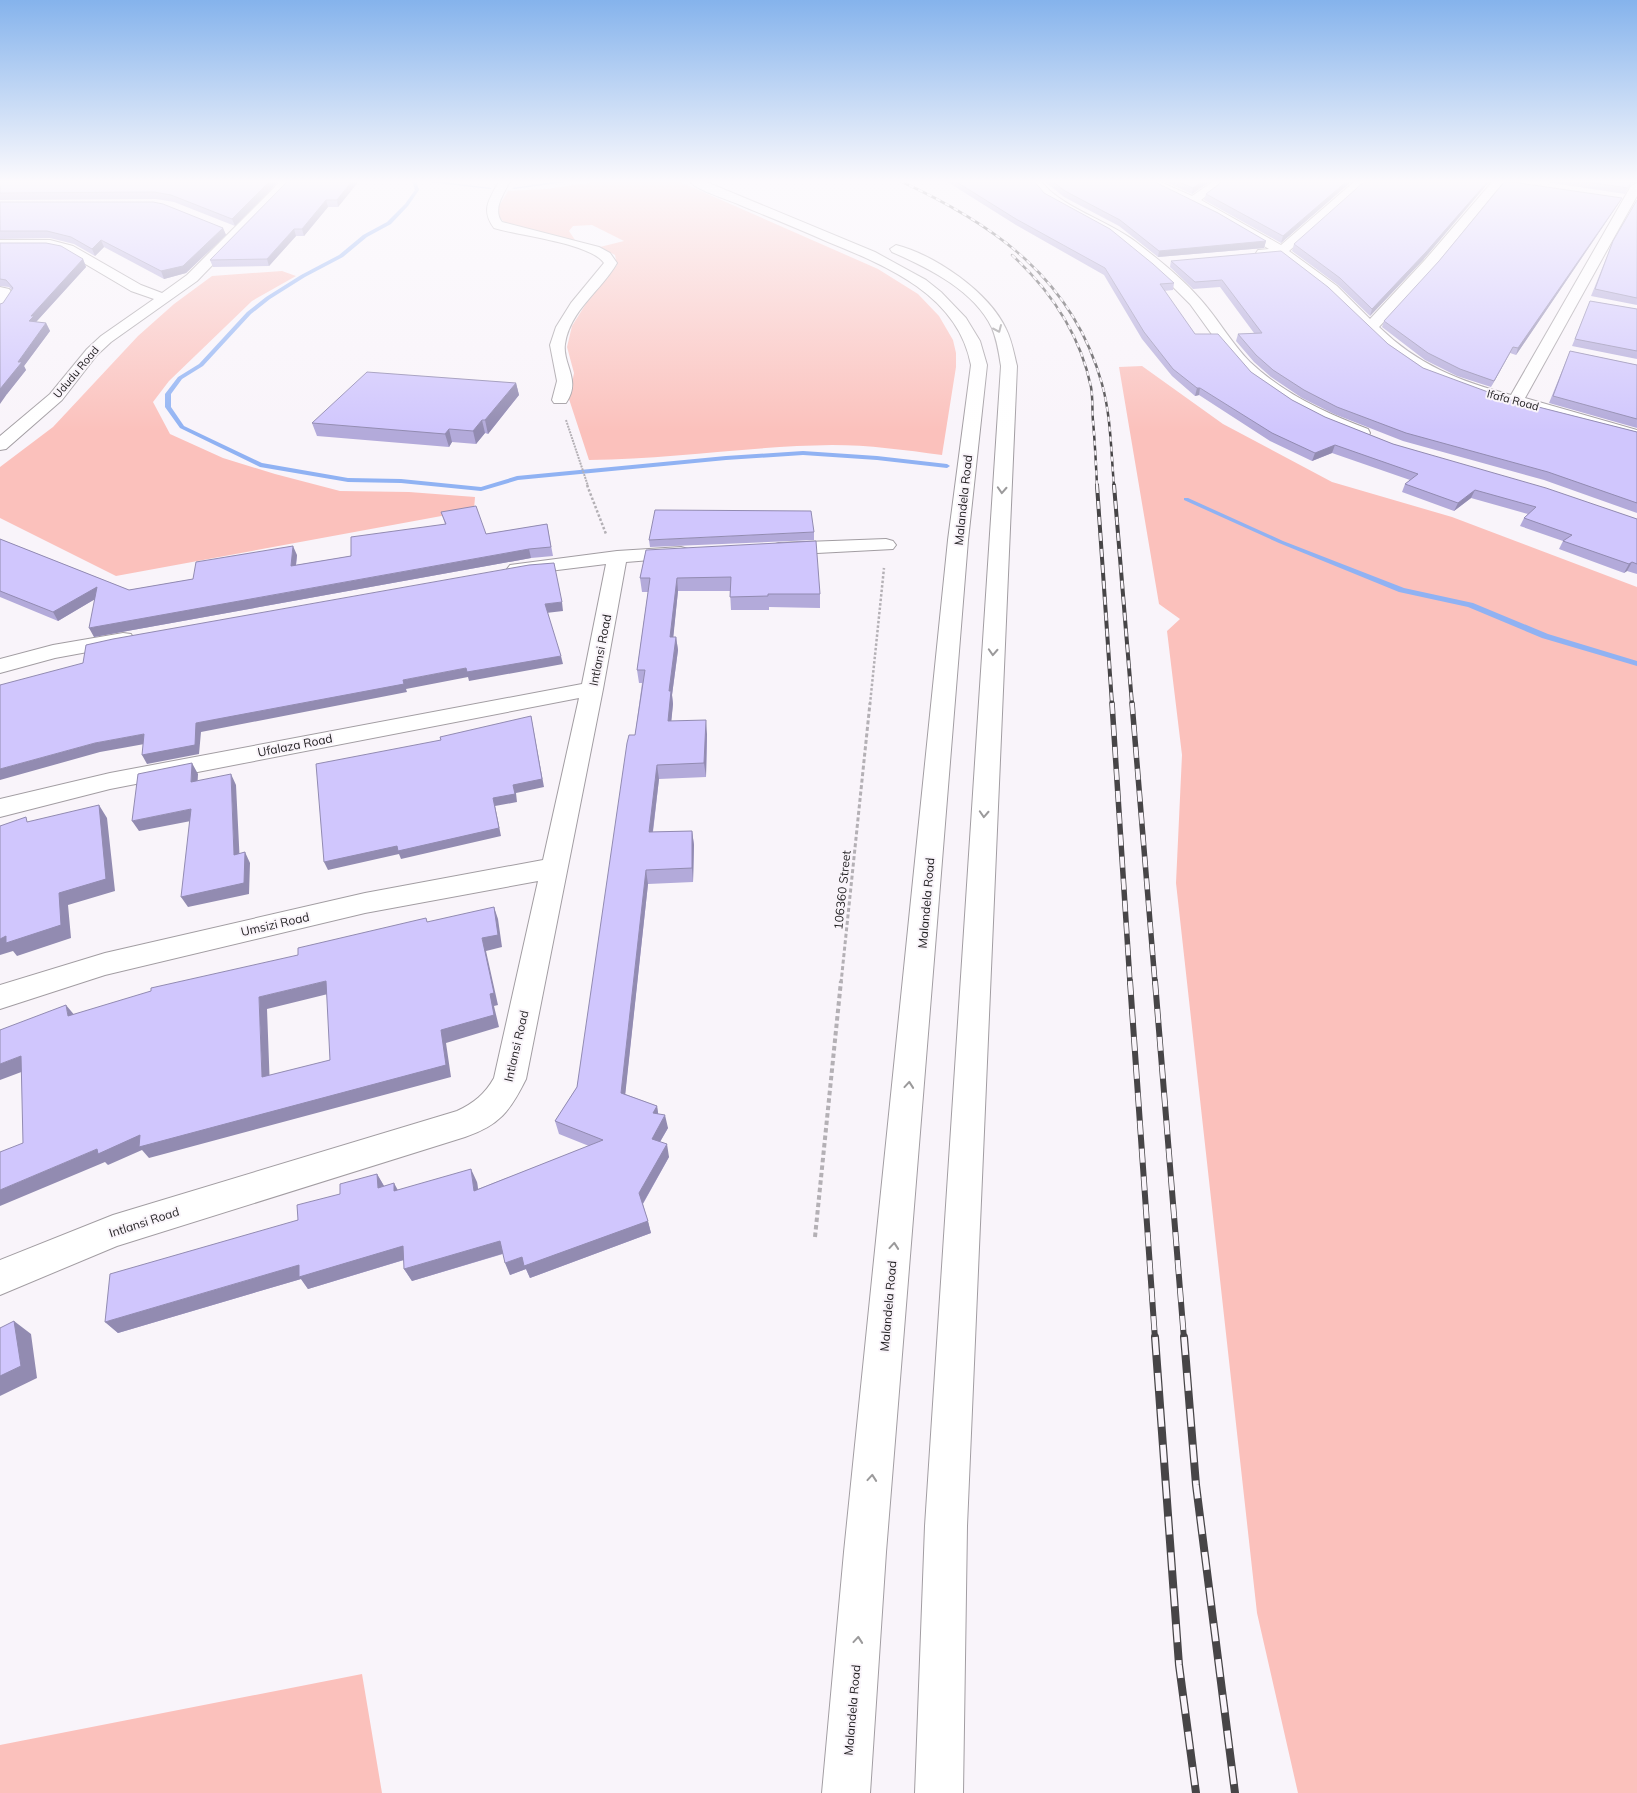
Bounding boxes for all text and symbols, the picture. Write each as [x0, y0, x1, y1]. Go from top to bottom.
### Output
one-way arrow [991, 324, 1002, 333]
street label: Ududu Road [50, 343, 102, 401]
street label: Ifafa Road [1485, 386, 1541, 414]
street label: Malandela Road [951, 454, 975, 546]
one-way arrow [996, 486, 1007, 494]
street label: Intlansi Road [586, 613, 614, 687]
one-way arrow [987, 648, 998, 656]
street label: Ufalaza Road [256, 730, 334, 760]
one-way arrow [978, 810, 989, 818]
street label: 106360 Street [830, 850, 854, 930]
street label: Malandela Road [915, 857, 937, 949]
street label: Umsizi Road [239, 909, 311, 939]
street label: Intlansi Road [501, 1009, 531, 1083]
one-way arrow [903, 1080, 914, 1088]
street label: Intlansi Road [107, 1204, 181, 1240]
one-way arrow [888, 1242, 899, 1250]
street label: Malandela Road [877, 1260, 899, 1352]
one-way arrow [866, 1474, 877, 1482]
one-way arrow [852, 1635, 863, 1643]
street label: Malandela Road [841, 1664, 863, 1756]

